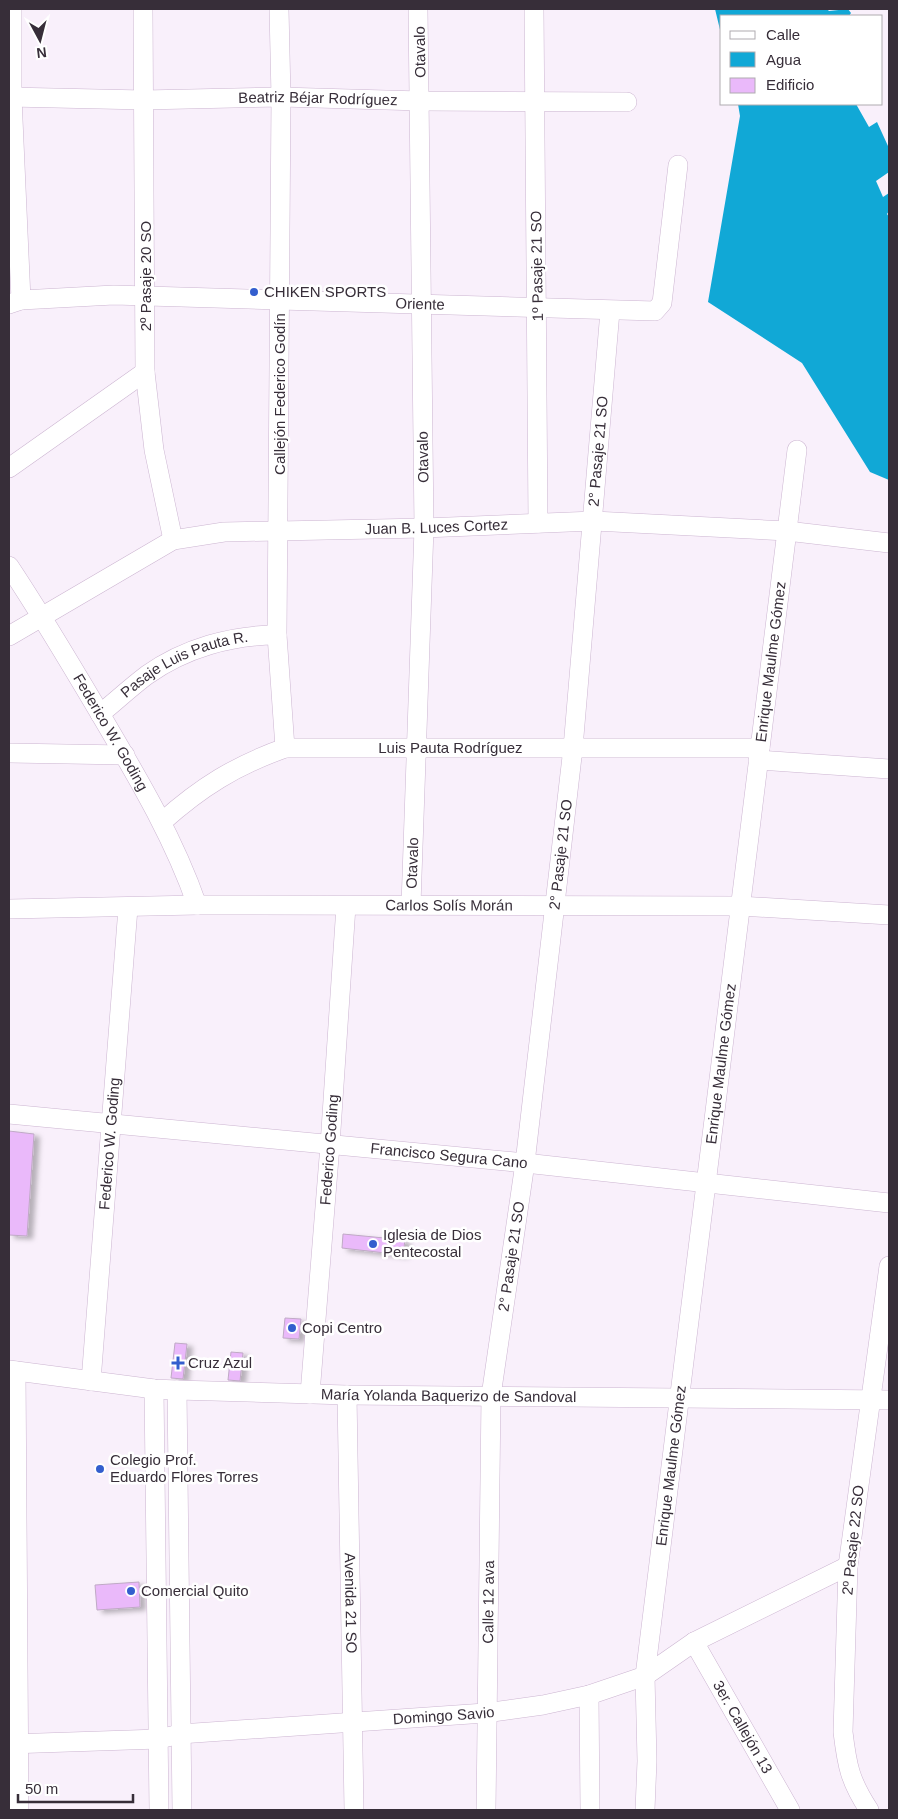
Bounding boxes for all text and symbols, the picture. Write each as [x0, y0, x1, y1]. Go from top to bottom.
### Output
north arrow [15, 15, 65, 65]
legend [720, 15, 883, 105]
street label: Otavalo [411, 26, 428, 78]
text: Calle [766, 26, 800, 43]
text: N [36, 44, 48, 61]
text: Agua [766, 51, 802, 68]
text: Edificio [766, 76, 814, 93]
street label: Beatriz Béjar Rodríguez [238, 88, 398, 108]
street label: 1º Pasaje 21 SO [527, 211, 546, 321]
street label: 2º Pasaje 20 SO [137, 221, 154, 331]
place label: CHIKEN SPORTS [264, 283, 386, 300]
marker: CHIKEN SPORTS [248, 286, 260, 298]
street label: Oriente [395, 294, 445, 313]
street label: Callejón Federico Godín [271, 313, 288, 475]
street label: 2° Pasaje 21 SO [584, 395, 611, 507]
street label: Otavalo [414, 431, 431, 483]
street label: Juan B. Luces Cortez [364, 516, 508, 537]
street label: Enrique Maulme Gómez [752, 580, 789, 743]
street label: Pasaje Luis Pauta R. [117, 628, 249, 701]
street label: Federico W. Goding [70, 671, 152, 794]
street label: Luis Pauta Rodríguez [378, 739, 523, 756]
street label: 2° Pasaje 21 SO [545, 798, 575, 911]
street label: Otavalo [403, 837, 421, 889]
street label: Carlos Solís Morán [385, 896, 513, 914]
street label: Enrique Maulme Gómez [702, 982, 739, 1145]
street label: Federico W. Goding [95, 1077, 123, 1210]
street label: Federico Goding [316, 1094, 341, 1206]
street label: Francisco Segura Cano [370, 1139, 528, 1171]
street label: 2° Pasaje 21 SO [494, 1200, 527, 1313]
place label: Iglesia de Dios Pentecostal [383, 1226, 481, 1260]
marker: Iglesia de Dios Pentecostal [367, 1238, 379, 1250]
place label: Copi Centro [302, 1319, 382, 1336]
marker: Copi Centro [286, 1322, 298, 1334]
place label: Cruz Azul [188, 1354, 252, 1371]
marker: Cruz Azul [172, 1357, 184, 1369]
street label: Enrique Maulme Gómez [652, 1384, 689, 1547]
street label: María Yolanda Baquerizo de Sandoval [321, 1385, 576, 1405]
place label: Colegio Prof. Eduardo Flores Torres [110, 1451, 258, 1485]
marker: Colegio Prof. Eduardo Flores Torres [94, 1463, 106, 1475]
street label: 2º Pasaje 22 SO [838, 1484, 867, 1596]
street label: Avenida 21 SO [342, 1552, 360, 1653]
street label: Calle 12 ava [479, 1560, 497, 1644]
place label: Comercial Quito [141, 1582, 249, 1599]
marker: Comercial Quito [125, 1585, 137, 1597]
street label: 3er. Callejón 13 [710, 1677, 776, 1776]
street label: Domingo Savio [392, 1703, 496, 1727]
scale bar [18, 1772, 132, 1804]
text: 50 m [25, 1780, 58, 1797]

